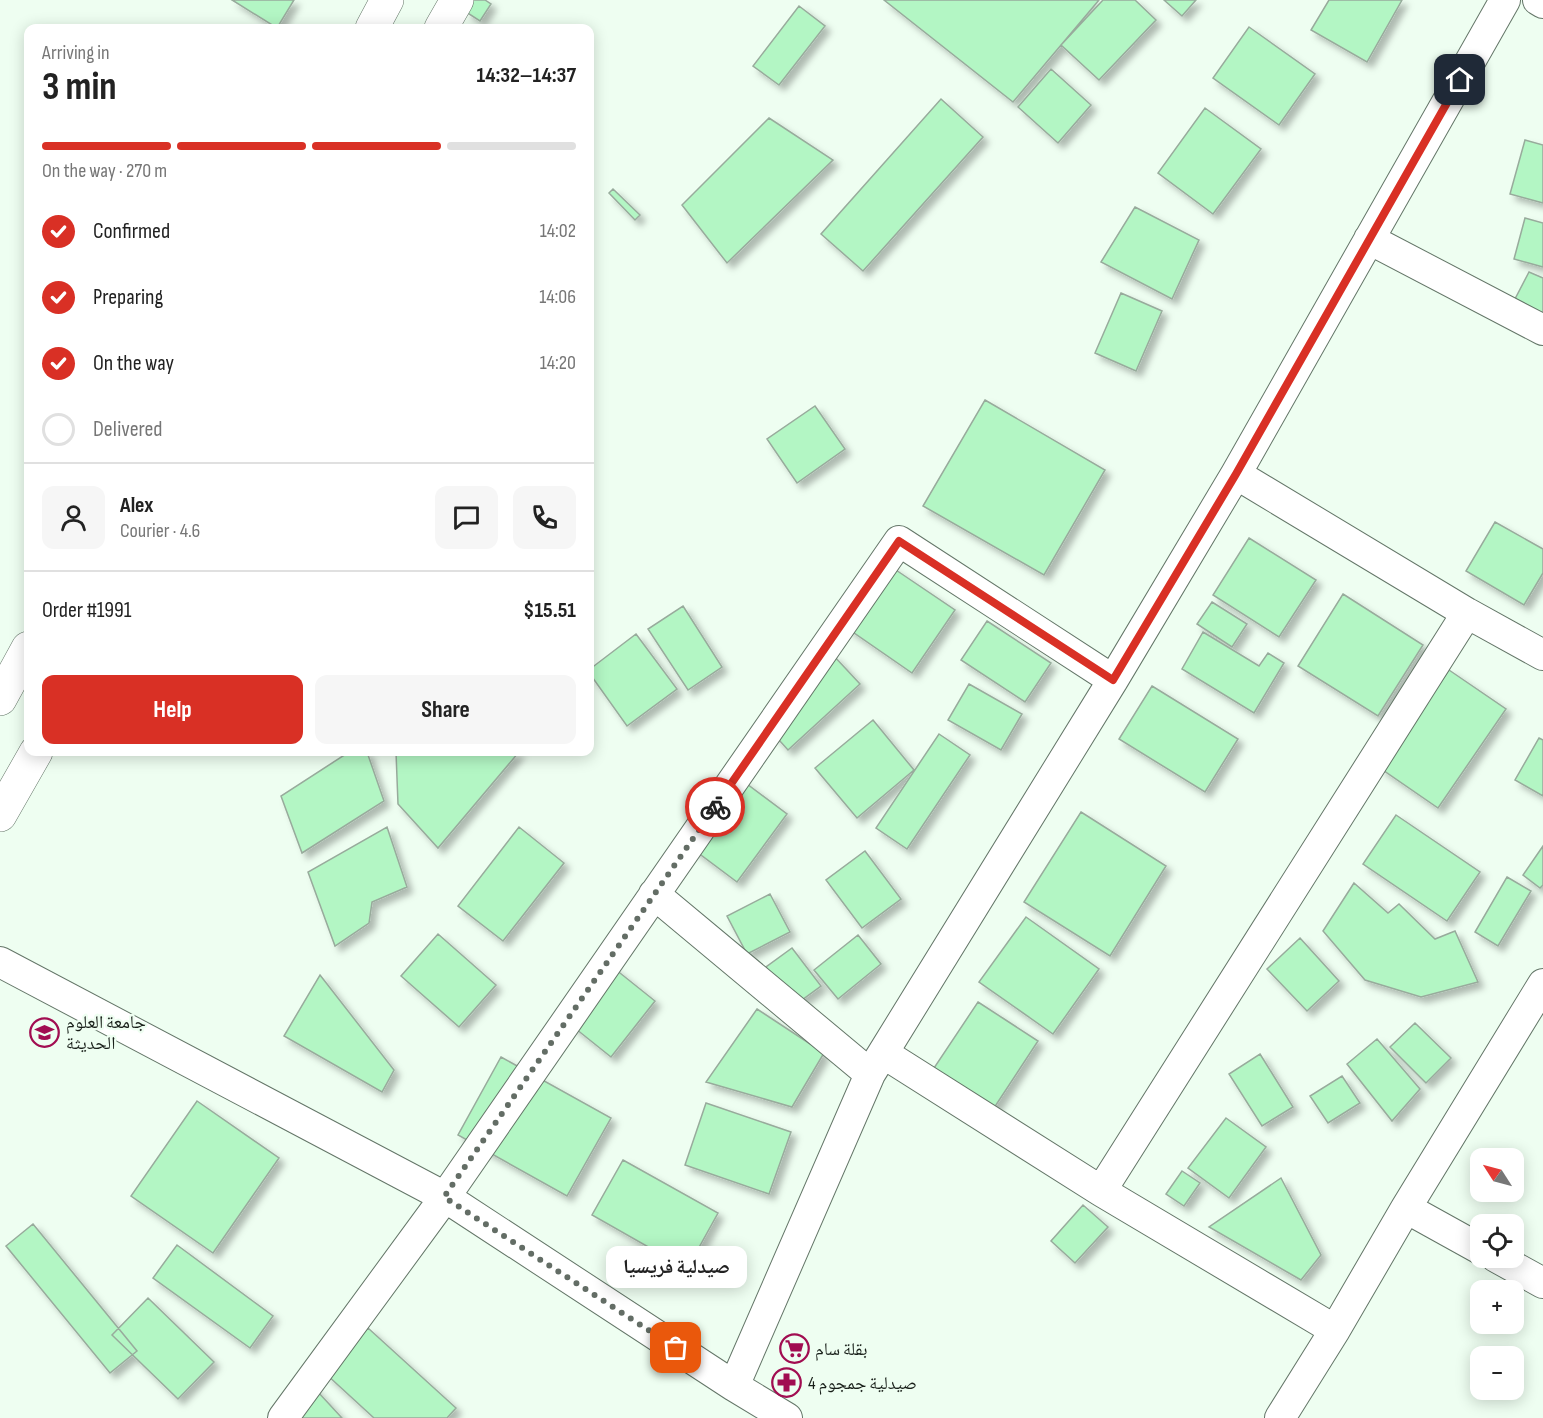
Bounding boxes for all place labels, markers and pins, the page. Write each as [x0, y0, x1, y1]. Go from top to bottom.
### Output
pin [1434, 54, 1485, 105]
place label: جامعة العلوم الحديثة [66, 1012, 146, 1054]
school or university icon: جامعة العلوم الحديثة [29, 1016, 61, 1048]
callout: صيدلية فريسيا [606, 1246, 746, 1288]
pin [650, 1322, 701, 1373]
supermarket icon: بقلة سام [778, 1333, 810, 1365]
place label: بقلة سام [815, 1339, 868, 1361]
pharmacy icon: صيدلية جمجوم 4 [771, 1367, 803, 1399]
place label: صيدلية جمجوم 4 [808, 1373, 917, 1395]

